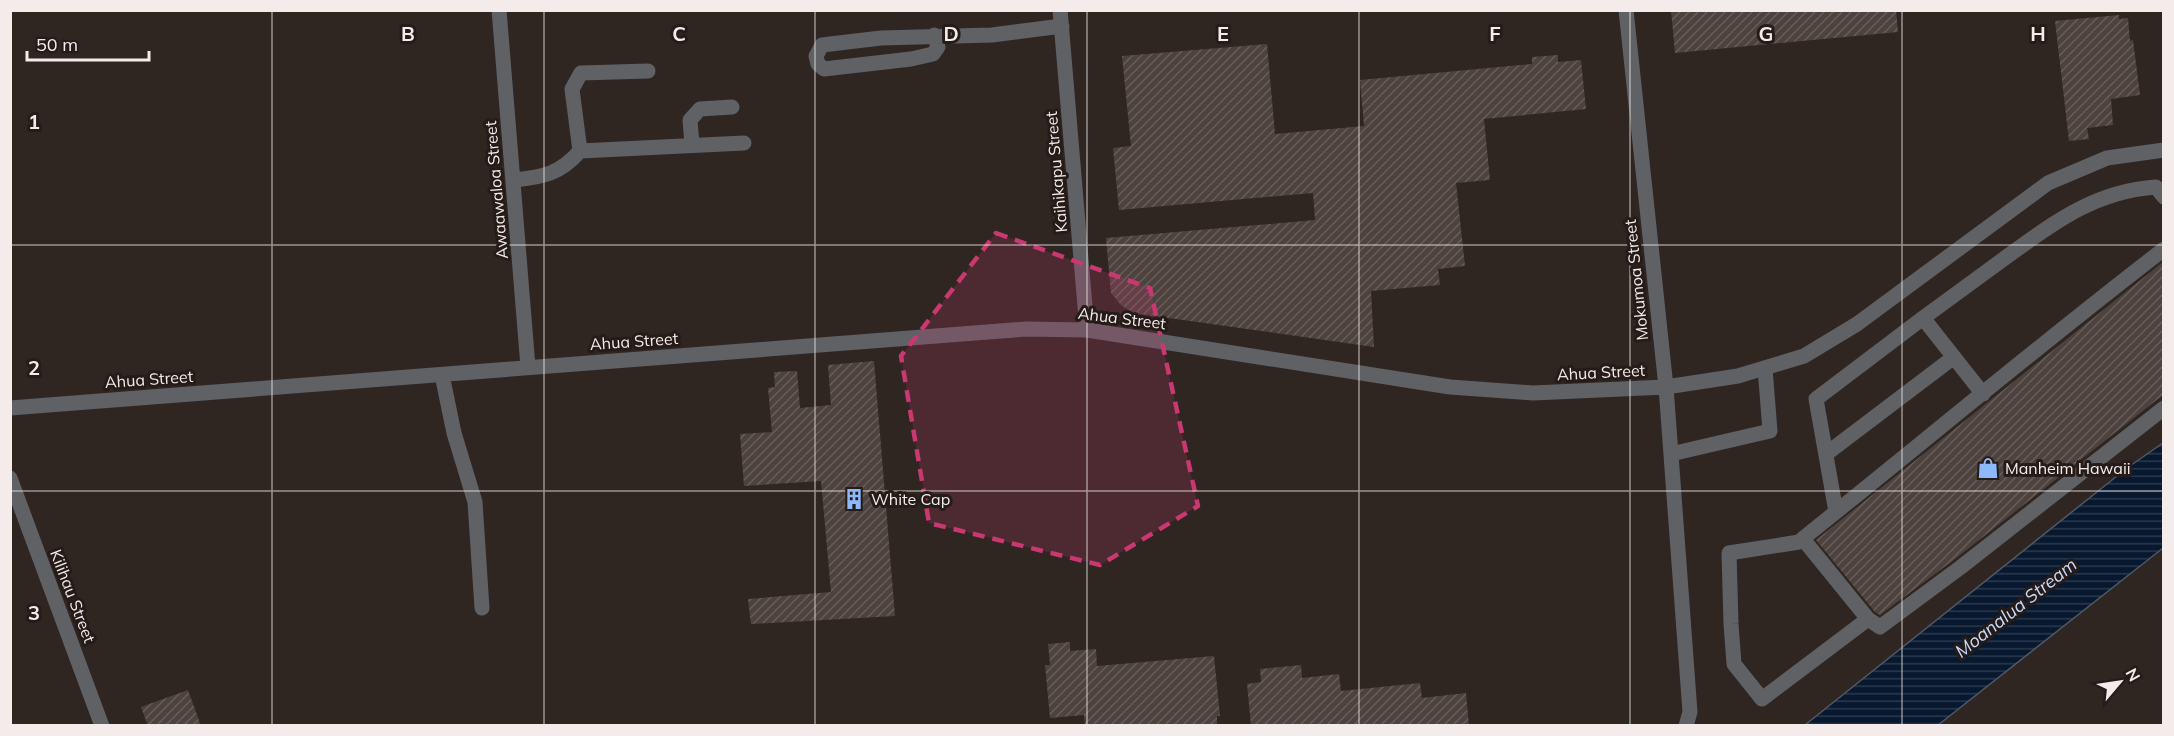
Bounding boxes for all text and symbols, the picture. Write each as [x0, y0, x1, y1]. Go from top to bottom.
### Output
text: B [401, 21, 415, 46]
text: C [672, 21, 686, 46]
text: D [943, 21, 959, 46]
text: E [1217, 21, 1229, 46]
text: F [1489, 21, 1501, 46]
text: G [1759, 21, 1773, 46]
text: H [2030, 21, 2046, 46]
scale bar [27, 24, 148, 62]
text: 50 m [36, 33, 78, 56]
text: 1 [28, 109, 40, 134]
street label: Kaihikapu Street [1041, 110, 1071, 234]
street label: Awaawaloa Street [480, 120, 512, 260]
street label: Mokumoa Street [1620, 218, 1652, 341]
street label: Ahua Street [1077, 303, 1167, 333]
street label: Ahua Street [589, 328, 679, 354]
text: 2 [28, 355, 40, 380]
street label: Ahua Street [1556, 360, 1646, 384]
street label: Ahua Street [104, 366, 194, 392]
shop icon: Manheim Hawaii [1976, 456, 2000, 480]
place label: Manheim Hawaii [2005, 458, 2131, 478]
building icon: White Cap [842, 487, 866, 511]
place label: White Cap [871, 489, 950, 509]
street label: Kilihau Street [46, 547, 100, 646]
water label: Moanalua Stream [1950, 553, 2081, 662]
text: 3 [28, 600, 40, 625]
north arrow [2090, 652, 2150, 712]
text: N [2121, 665, 2145, 685]

